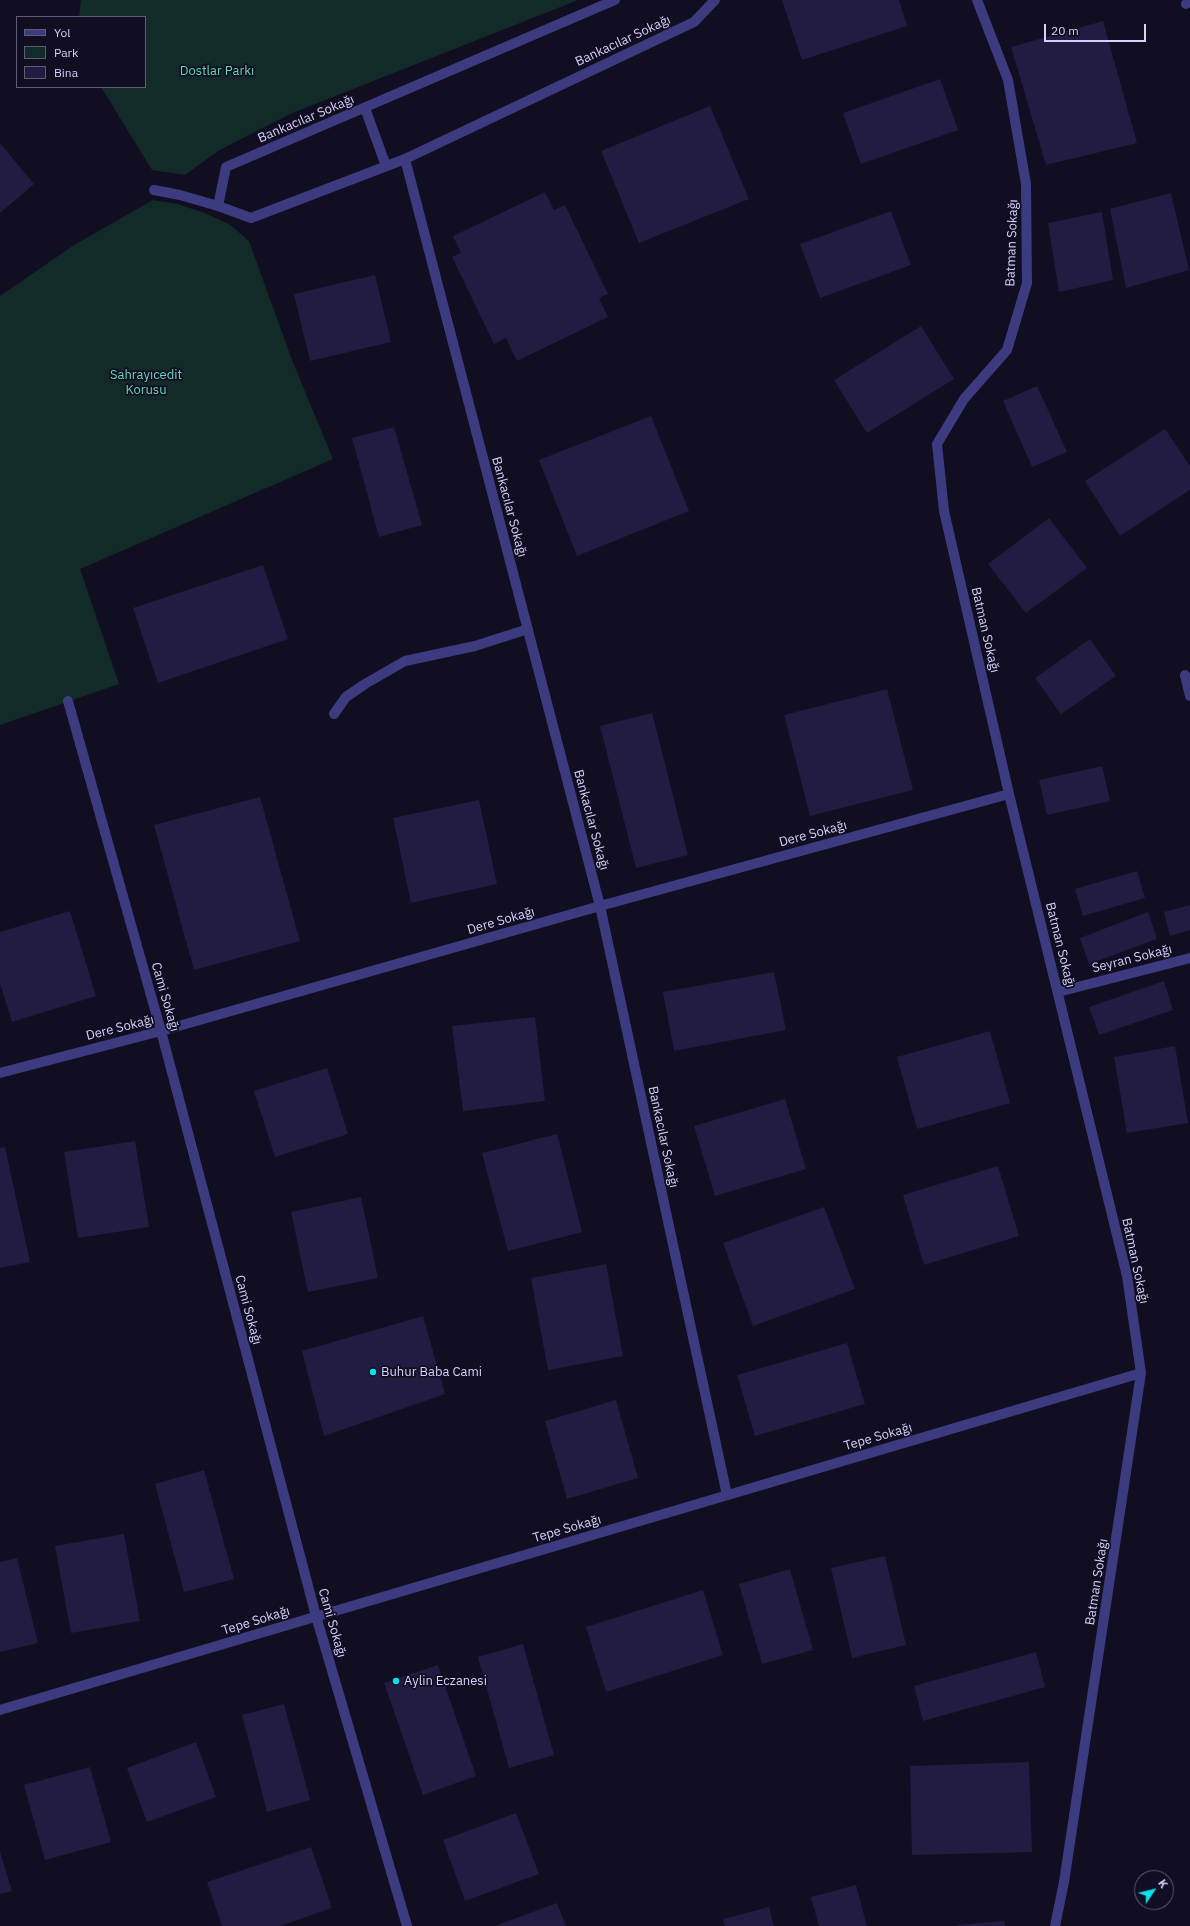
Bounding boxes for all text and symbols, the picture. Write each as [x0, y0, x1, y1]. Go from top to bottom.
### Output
street label: Bankacılar Sokağı [573, 12, 673, 70]
legend [16, 16, 146, 88]
scale bar [1046, 16, 1148, 42]
text: 20 m [1051, 23, 1079, 38]
text: Yol [54, 25, 71, 40]
text: Park [54, 45, 78, 60]
park label: Dostlar Parkı [180, 63, 254, 79]
text: Bina [54, 65, 78, 80]
street label: Bankacılar Sokağı [255, 92, 357, 146]
street label: Batman Sokağı [1003, 199, 1021, 287]
park label: Sahrayıcedit Korusu [110, 367, 182, 398]
street label: Bankacılar Sokağı [488, 455, 530, 559]
street label: Batman Sokağı [968, 586, 1002, 674]
street label: Bankacılar Sokağı [570, 768, 612, 872]
street label: Dere Sokağı [777, 817, 849, 851]
street label: Batman Sokağı [1042, 901, 1078, 989]
street label: Dere Sokağı [465, 904, 537, 938]
street label: Seyran Sokağı [1090, 942, 1174, 976]
street label: Cami Sokağı [148, 961, 182, 1033]
street label: Dere Sokağı [84, 1012, 156, 1044]
street label: Bankacılar Sokağı [645, 1085, 681, 1189]
street label: Batman Sokağı [1118, 1217, 1152, 1305]
street label: Cami Sokağı [231, 1273, 265, 1347]
place label: Buhur Baba Cami [381, 1364, 482, 1380]
marker: Buhur Baba Cami [368, 1367, 378, 1377]
street label: Tepe Sokağı [842, 1420, 914, 1454]
street label: Tepe Sokağı [531, 1512, 603, 1546]
street label: Batman Sokağı [1082, 1538, 1112, 1626]
street label: Cami Sokağı [315, 1587, 349, 1659]
street label: Tepe Sokağı [220, 1603, 292, 1639]
place label: Aylin Eczanesi [404, 1673, 487, 1689]
marker: Aylin Eczanesi [391, 1676, 401, 1686]
north arrow [1134, 1870, 1174, 1910]
text: K [1155, 1877, 1171, 1891]

